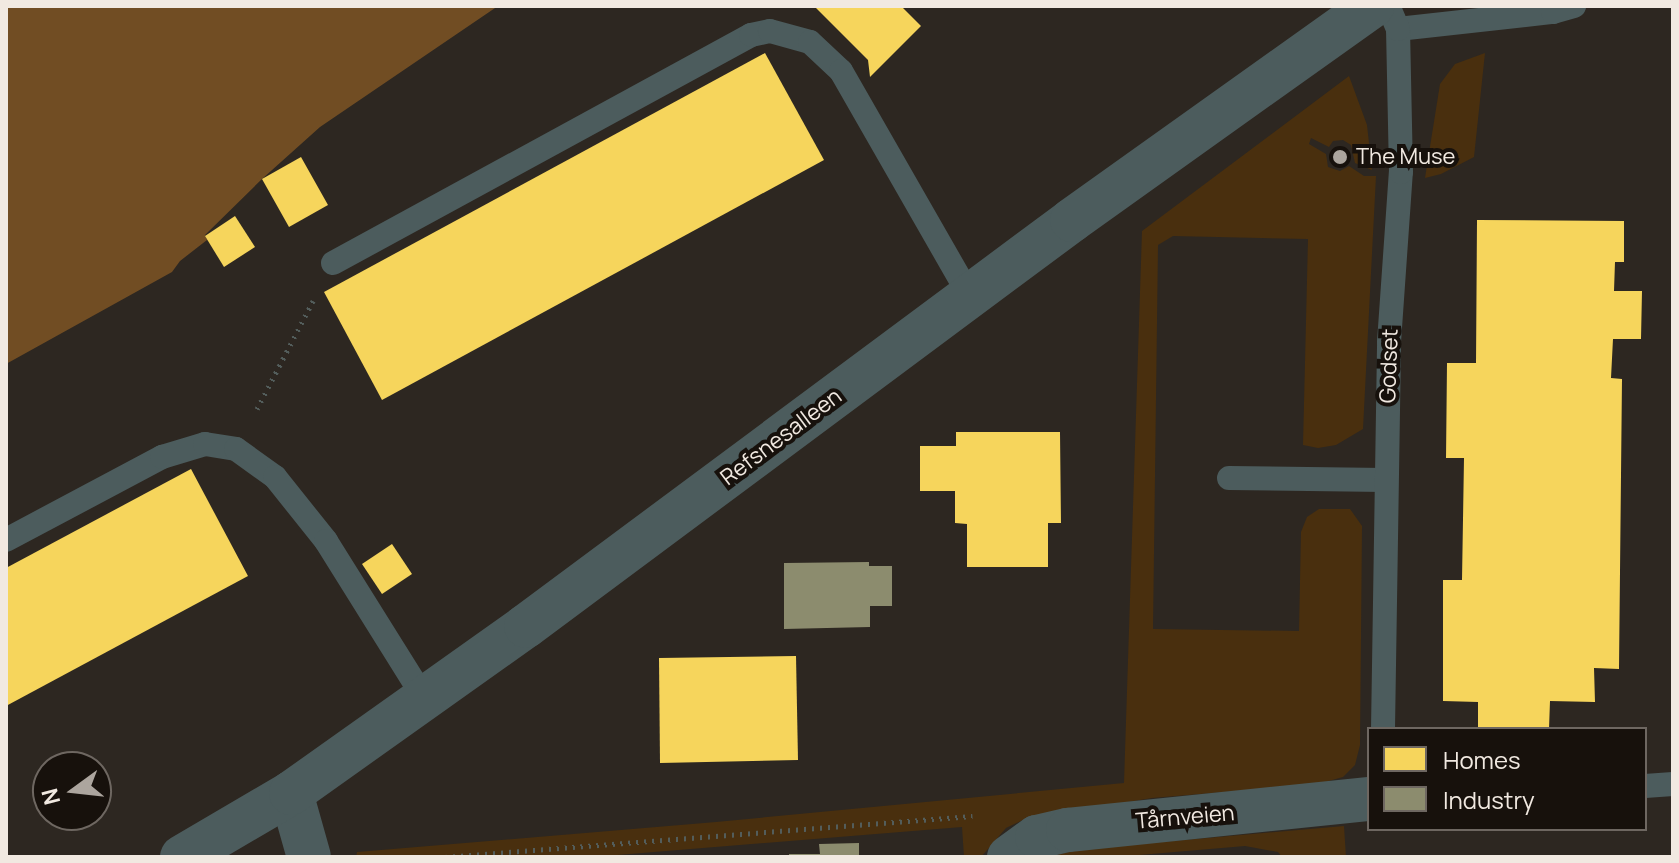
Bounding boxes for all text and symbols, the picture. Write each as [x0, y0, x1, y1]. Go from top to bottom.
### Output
place label: The Muse [1356, 144, 1455, 170]
marker: The Muse [1331, 148, 1349, 166]
street label: Godset [1375, 328, 1403, 404]
street label: Refsnesalleen [715, 383, 847, 491]
legend [1367, 727, 1647, 831]
text: Homes [1443, 743, 1521, 776]
north arrow [32, 751, 112, 831]
text: Industry [1443, 783, 1535, 816]
text: N [34, 785, 67, 808]
street label: Tårnveien [1134, 800, 1236, 834]

